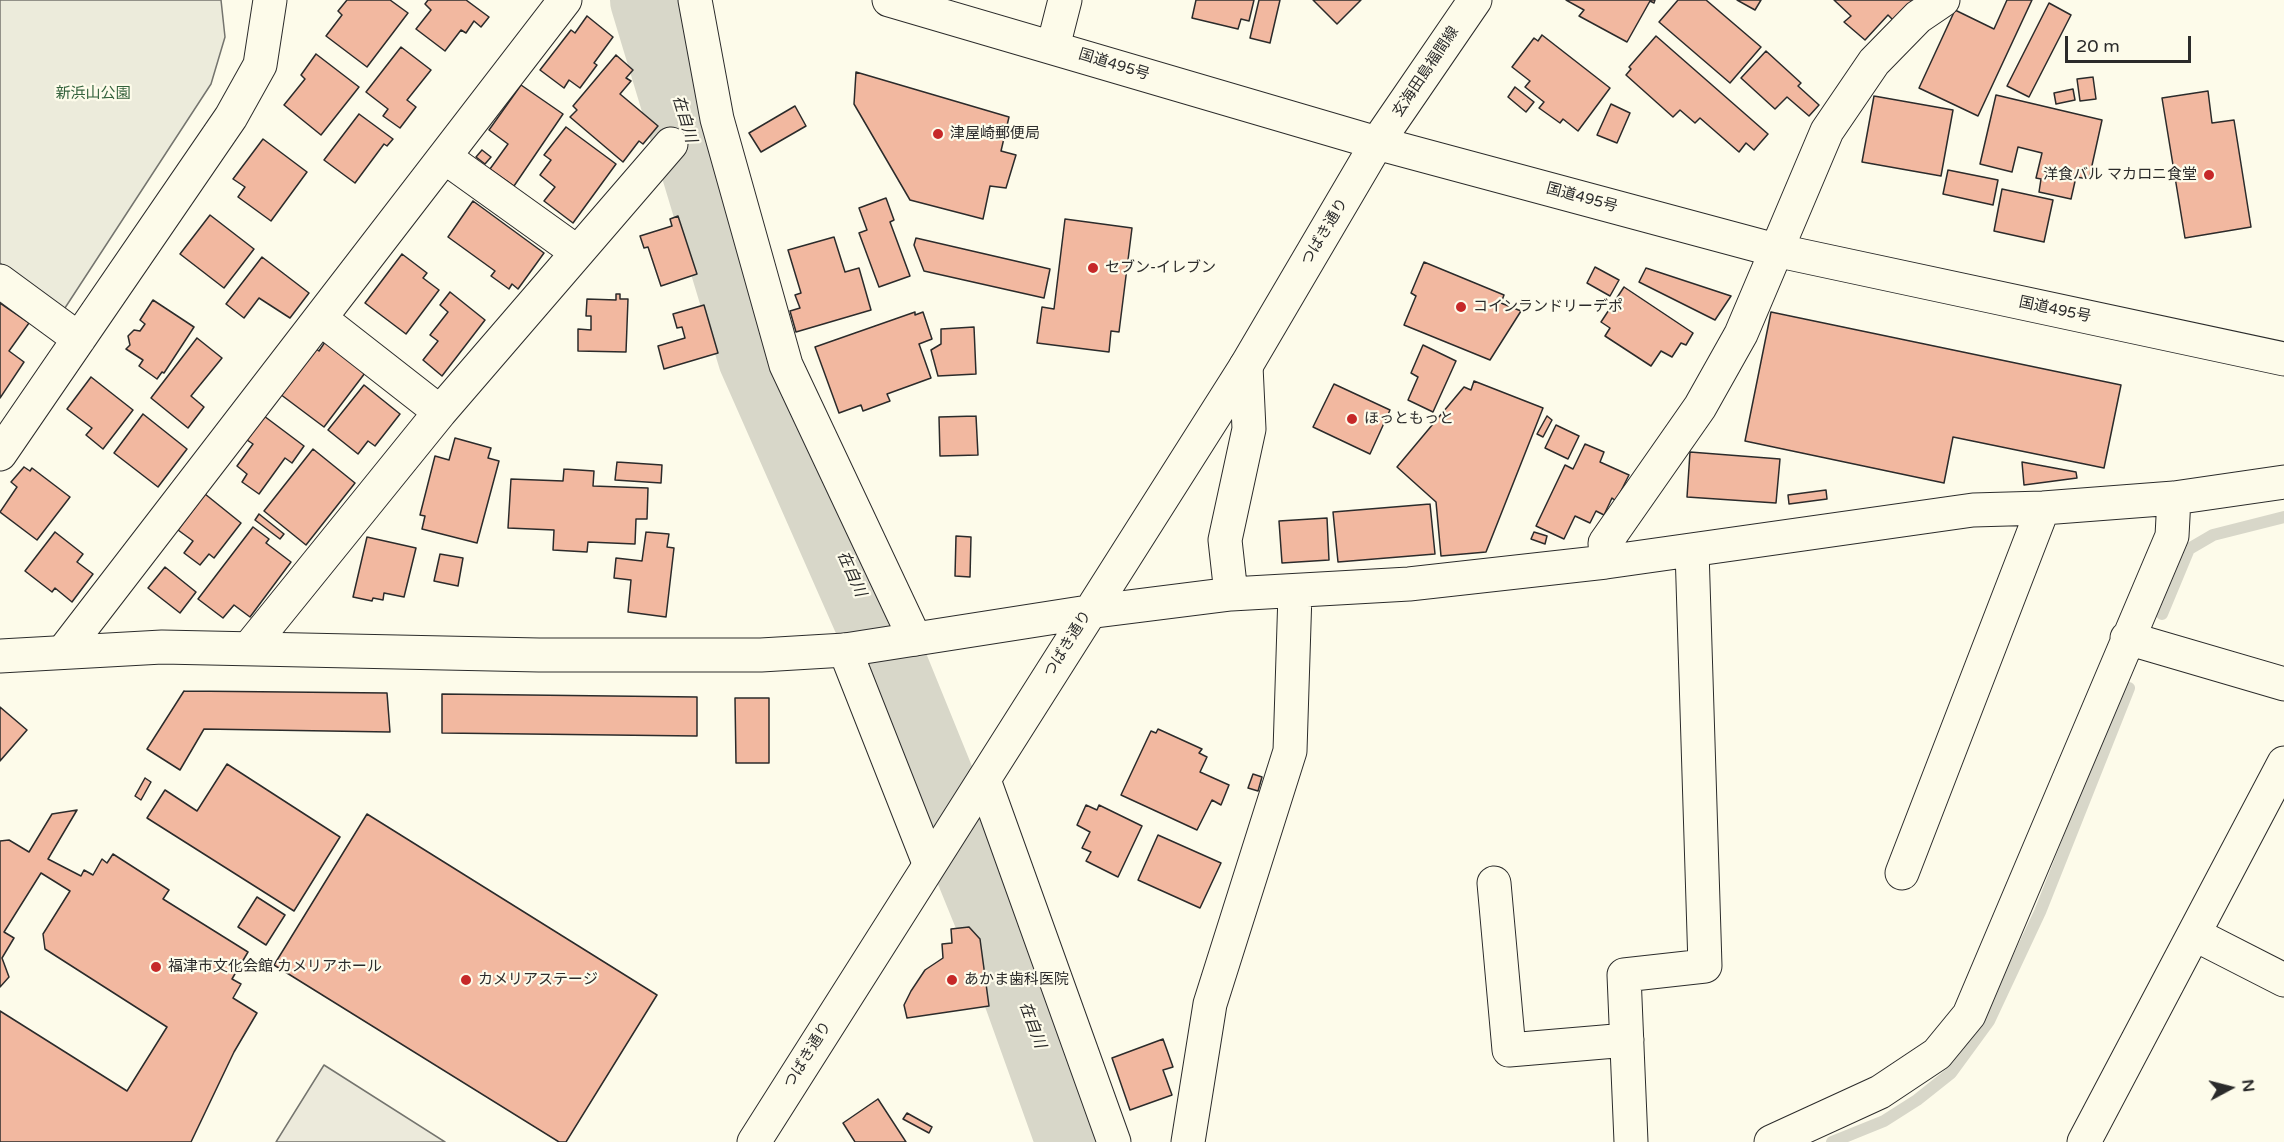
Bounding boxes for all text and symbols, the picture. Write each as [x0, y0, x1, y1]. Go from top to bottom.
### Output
street label: 玄海田島福間線 [1389, 23, 1463, 121]
scale bar [2068, 24, 2194, 62]
text: 20 m [2076, 35, 2120, 57]
street label: 国道495号 [1076, 46, 1152, 84]
park label: 新浜山公園 [56, 85, 130, 103]
water label: 在自川 [668, 93, 700, 145]
place label: 津屋崎郵便局 [950, 125, 1040, 143]
marker: 津屋崎郵便局 [931, 127, 945, 141]
place label: 洋食バル マカロニ食堂 [2043, 166, 2197, 184]
marker: 洋食バル マカロニ食堂 [2202, 168, 2216, 182]
street label: 国道495号 [1544, 180, 1620, 216]
street label: つばき通り [1298, 195, 1352, 269]
place label: セブン-イレブン [1105, 259, 1216, 277]
marker: セブン-イレブン [1086, 261, 1100, 275]
street label: 国道495号 [2017, 294, 2093, 326]
place label: コインランドリーデポ [1473, 298, 1623, 316]
marker: コインランドリーデポ [1454, 300, 1468, 314]
place label: ほっともっと [1364, 410, 1454, 428]
marker: ほっともっと [1345, 412, 1359, 426]
water label: 在自川 [832, 548, 870, 600]
street label: つばき通り [1040, 607, 1096, 681]
place label: 福津市文化会館 カメリアホール [168, 958, 382, 976]
marker: 福津市文化会館 カメリアホール [149, 960, 163, 974]
place label: カメリアステージ [478, 971, 598, 989]
place label: あかま歯科医院 [964, 971, 1069, 989]
marker: カメリアステージ [459, 973, 473, 987]
marker: あかま歯科医院 [945, 973, 959, 987]
water label: 在自川 [1015, 999, 1049, 1051]
street label: つばき通り [780, 1018, 836, 1092]
north arrow [2200, 1058, 2260, 1118]
text: N [2237, 1078, 2259, 1093]

